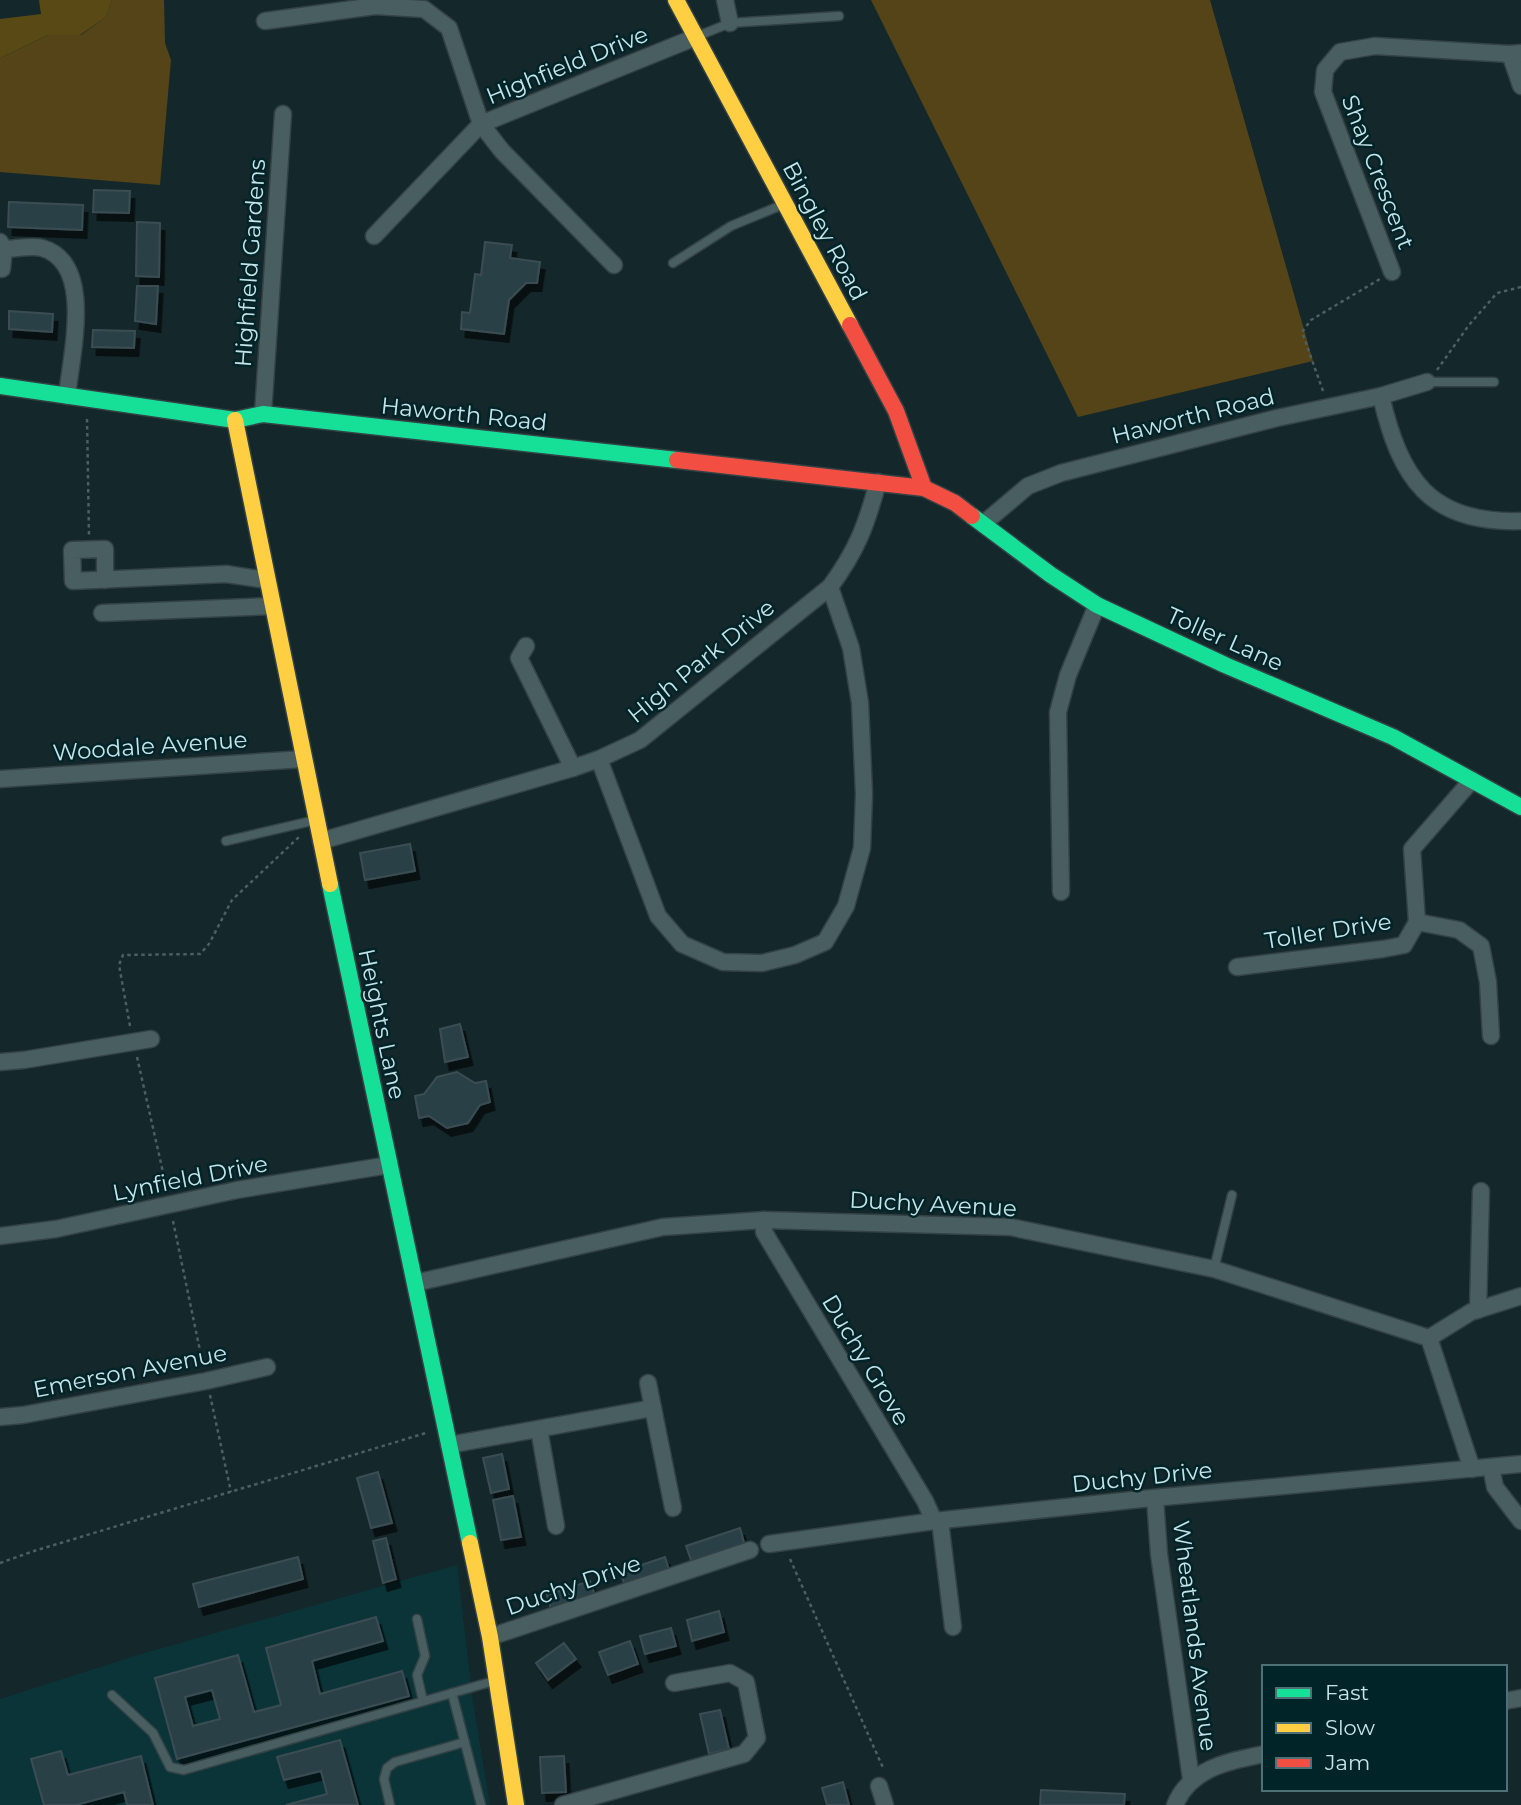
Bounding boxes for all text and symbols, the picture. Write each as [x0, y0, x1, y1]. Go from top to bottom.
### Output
street label: Highfield Drive [482, 20, 652, 110]
street label: Shay Crescent [1336, 91, 1420, 253]
street label: Bingley Road [777, 157, 873, 305]
street label: Highfield Gardens [229, 158, 271, 368]
street label: Haworth Road [1109, 382, 1277, 450]
street label: Haworth Road [380, 391, 548, 437]
street label: High Park Drive [622, 593, 780, 729]
street label: Toller Lane [1162, 601, 1288, 677]
street label: Woodale Avenue [52, 725, 248, 767]
street label: Toller Drive [1263, 907, 1393, 955]
street label: Heights Lane [352, 946, 412, 1102]
street label: Lynfield Drive [110, 1149, 270, 1207]
street label: Duchy Avenue [849, 1186, 1017, 1222]
street label: Duchy Grove [816, 1290, 916, 1430]
street label: Emerson Avenue [31, 1338, 229, 1404]
street label: Duchy Drive [1070, 1456, 1214, 1498]
street label: Wheatlands Avenue [1167, 1519, 1223, 1753]
street label: Duchy Drive [502, 1549, 644, 1621]
legend [1262, 1665, 1507, 1791]
text: Fast [1325, 1680, 1369, 1705]
text: Slow [1325, 1715, 1375, 1740]
text: Jam [1324, 1750, 1370, 1775]

